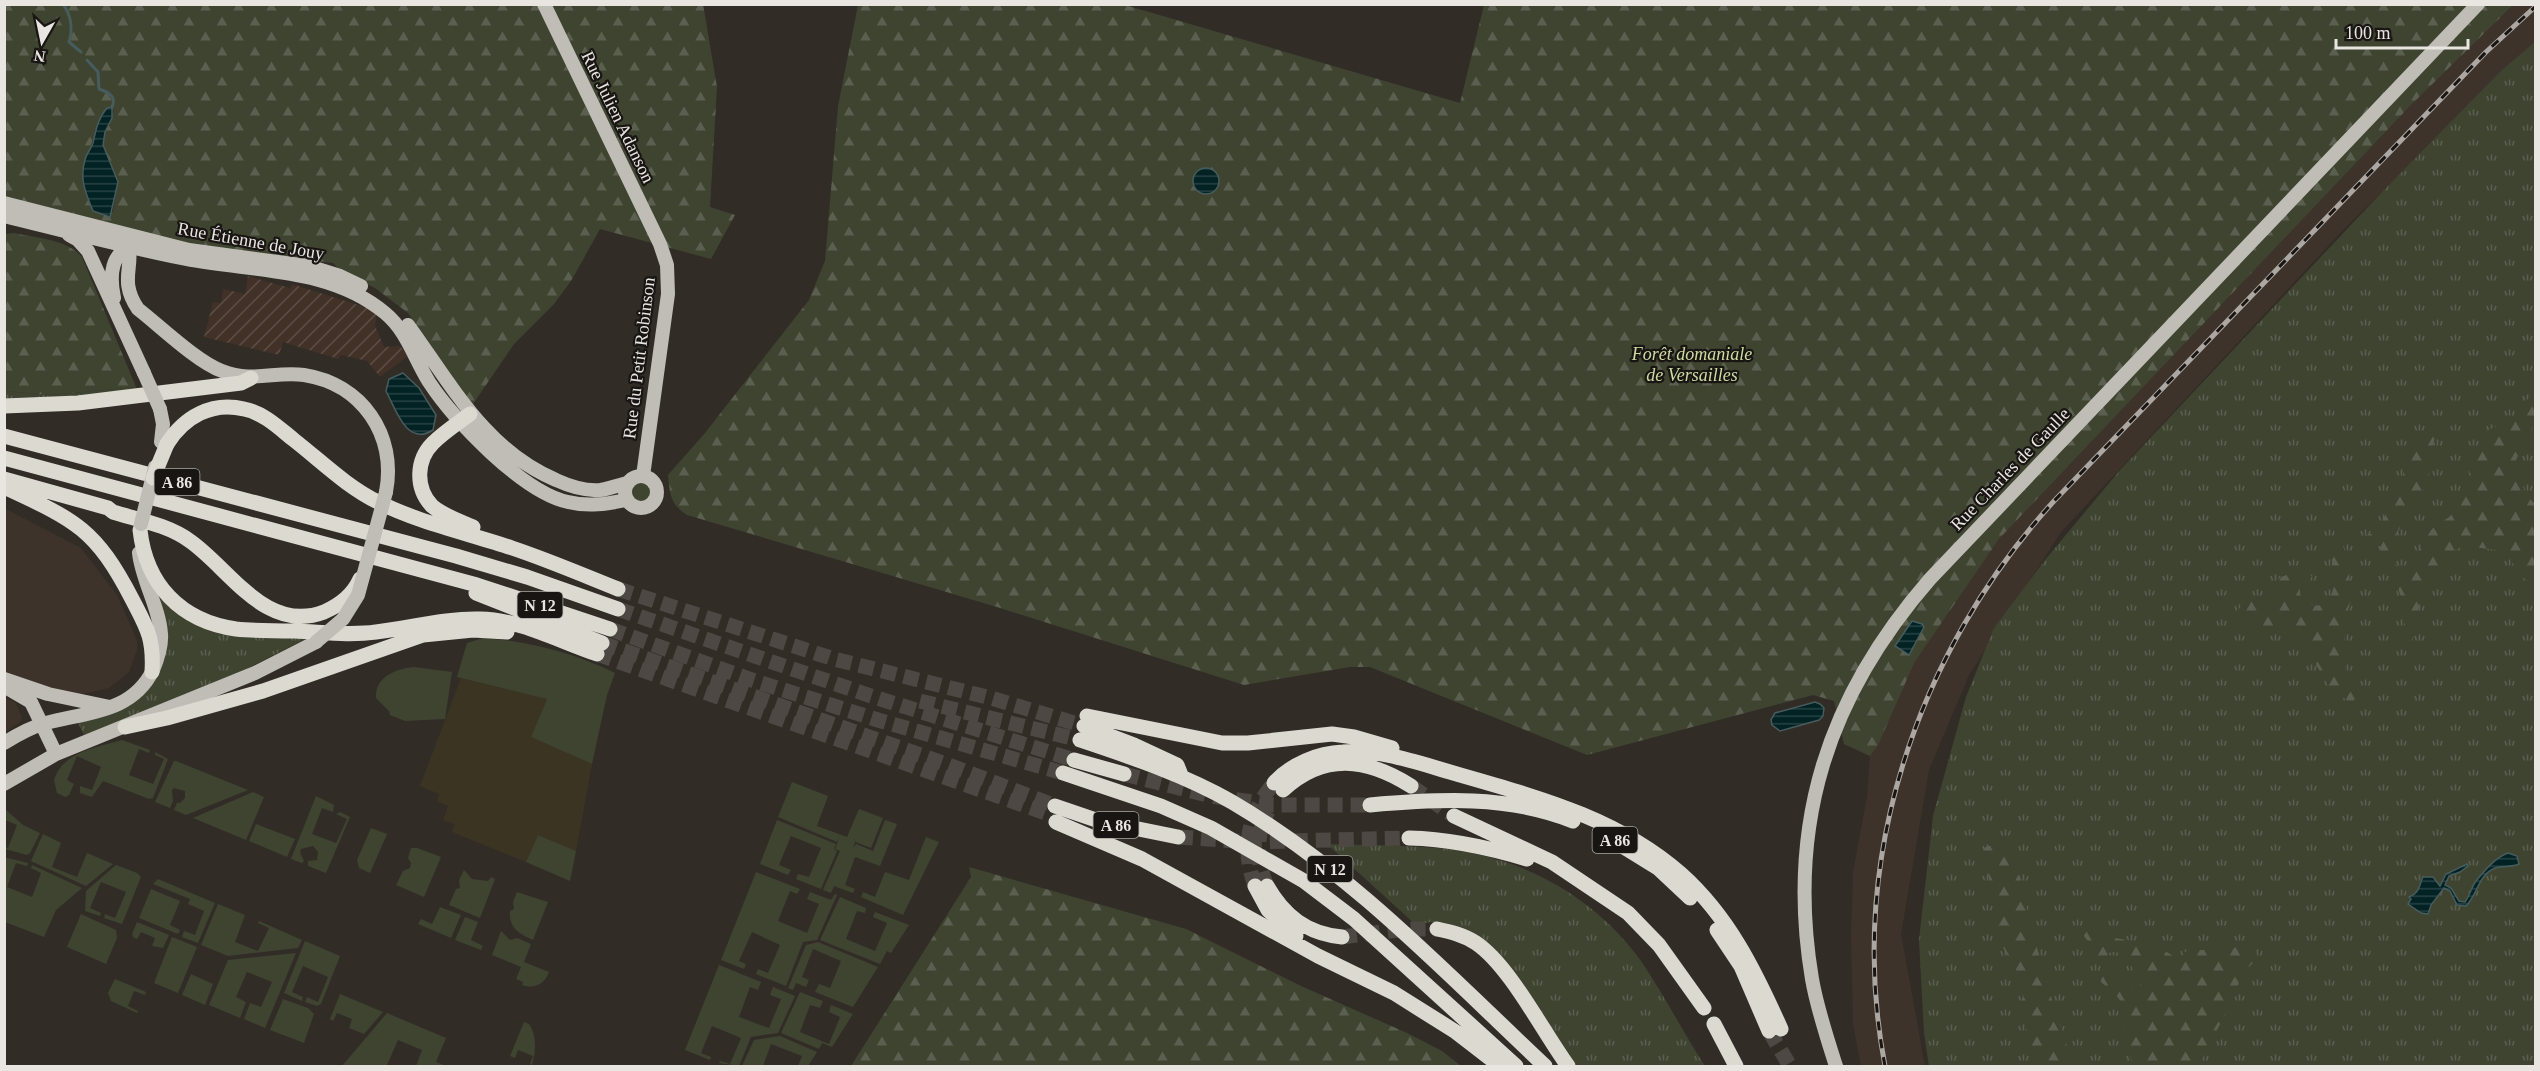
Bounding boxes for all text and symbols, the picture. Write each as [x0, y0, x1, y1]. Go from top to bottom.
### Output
north arrow [12, 12, 72, 72]
scale bar [2336, 12, 2468, 50]
text: 100 m [2345, 23, 2391, 43]
text: N [32, 47, 47, 66]
street label: Rue Julien Adanson [577, 48, 659, 186]
street label: Rue Étienne de Jouy [176, 217, 326, 264]
street label: Rue du Petit Robinson [619, 276, 659, 440]
park label: Forêt domaniale de Versailles [1631, 344, 1752, 385]
street label: Rue Charles de Gaulle [1946, 404, 2074, 534]
road number: A 86 [154, 469, 200, 495]
road number: N 12 [518, 592, 562, 618]
road number: A 86 [1094, 812, 1138, 838]
road number: A 86 [1592, 827, 1638, 853]
road number: N 12 [1308, 856, 1352, 882]

